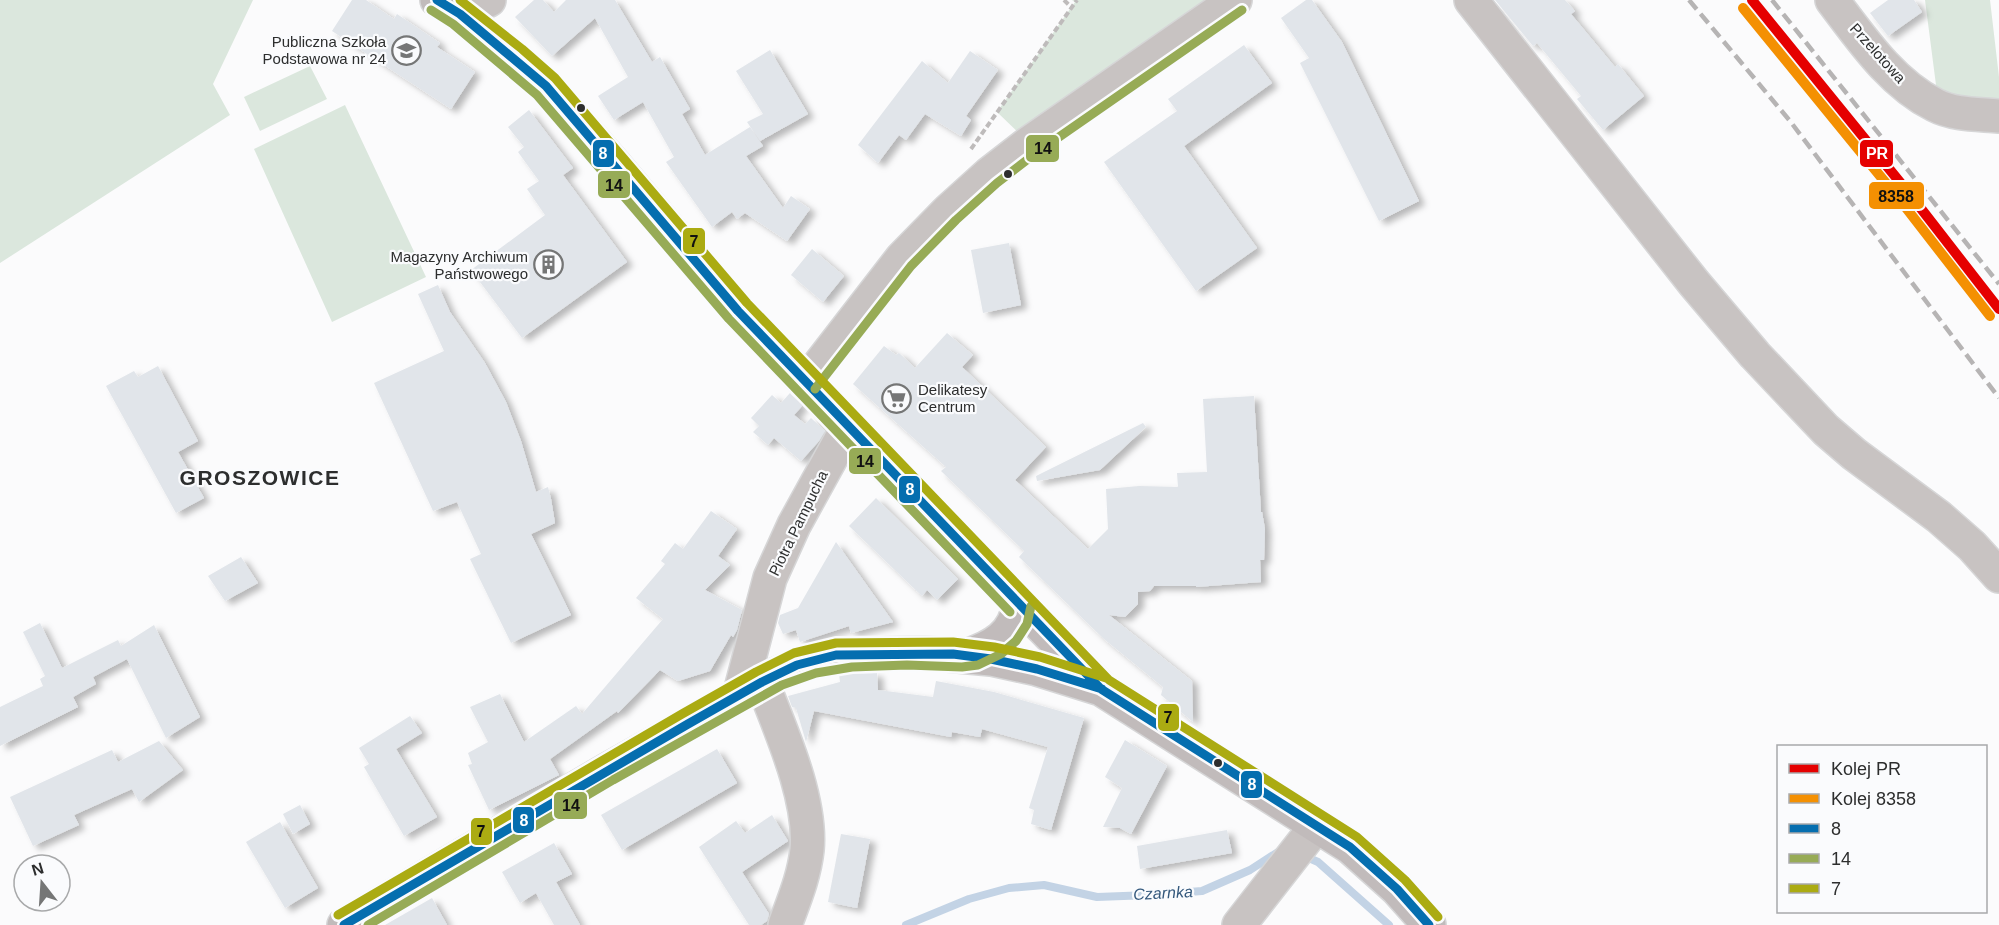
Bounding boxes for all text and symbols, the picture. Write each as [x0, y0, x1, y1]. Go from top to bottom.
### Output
street label: Przelotowa [1847, 20, 1910, 87]
place label: Publiczna Szkoła Podstawowa nr 24 [263, 33, 387, 67]
school or university icon: Publiczna Szkoła Podstawowa nr 24 [391, 34, 423, 66]
unlabelled marker [575, 102, 587, 114]
line badge: 14 [1025, 134, 1060, 163]
line badge: 8 [592, 139, 615, 168]
line badge: PR [1859, 139, 1894, 168]
text: 14 [1034, 140, 1052, 157]
text: 8 [599, 145, 608, 162]
text: PR [1866, 145, 1889, 162]
unlabelled marker [1002, 168, 1014, 180]
line badge: 14 [597, 170, 631, 199]
text: 14 [605, 177, 623, 194]
line badge: 8358 [1868, 181, 1925, 210]
text: 8358 [1878, 188, 1914, 205]
line badge: 7 [682, 227, 706, 255]
text: 7 [690, 233, 699, 250]
place label: Magazyny Archiwum Państwowego [390, 248, 528, 282]
building icon: Magazyny Archiwum Państwowego [533, 249, 565, 281]
place label: Delikatesy Centrum [918, 381, 988, 415]
supermarket icon: Delikatesy Centrum [881, 382, 913, 414]
line badge: 14 [848, 447, 882, 475]
text: 14 [856, 453, 874, 470]
district label: GROSZOWICE [180, 466, 340, 489]
street label: Piotra Pampucha [765, 467, 831, 578]
line badge: 8 [898, 475, 921, 504]
text: 8 [906, 481, 915, 498]
line badge: 7 [1157, 703, 1180, 732]
text: 7 [1164, 709, 1173, 726]
legend [1777, 745, 1987, 913]
unlabelled marker [1212, 757, 1224, 769]
text: Kolej PR [1831, 759, 1901, 779]
line badge: 8 [1240, 770, 1263, 799]
text: 8 [1248, 776, 1257, 793]
text: Kolej 8358 [1831, 789, 1916, 809]
line badge: 14 [553, 791, 588, 820]
text: 14 [562, 797, 580, 814]
line badge: 8 [512, 806, 535, 834]
text: 8 [520, 812, 529, 829]
line badge: 7 [470, 817, 493, 846]
text: 8 [1831, 819, 1841, 839]
text: 7 [477, 823, 486, 840]
text: 14 [1831, 849, 1851, 869]
north arrow [12, 853, 72, 913]
text: N [30, 859, 46, 879]
text: 7 [1831, 879, 1841, 899]
water label: Czarnka [1133, 883, 1193, 903]

